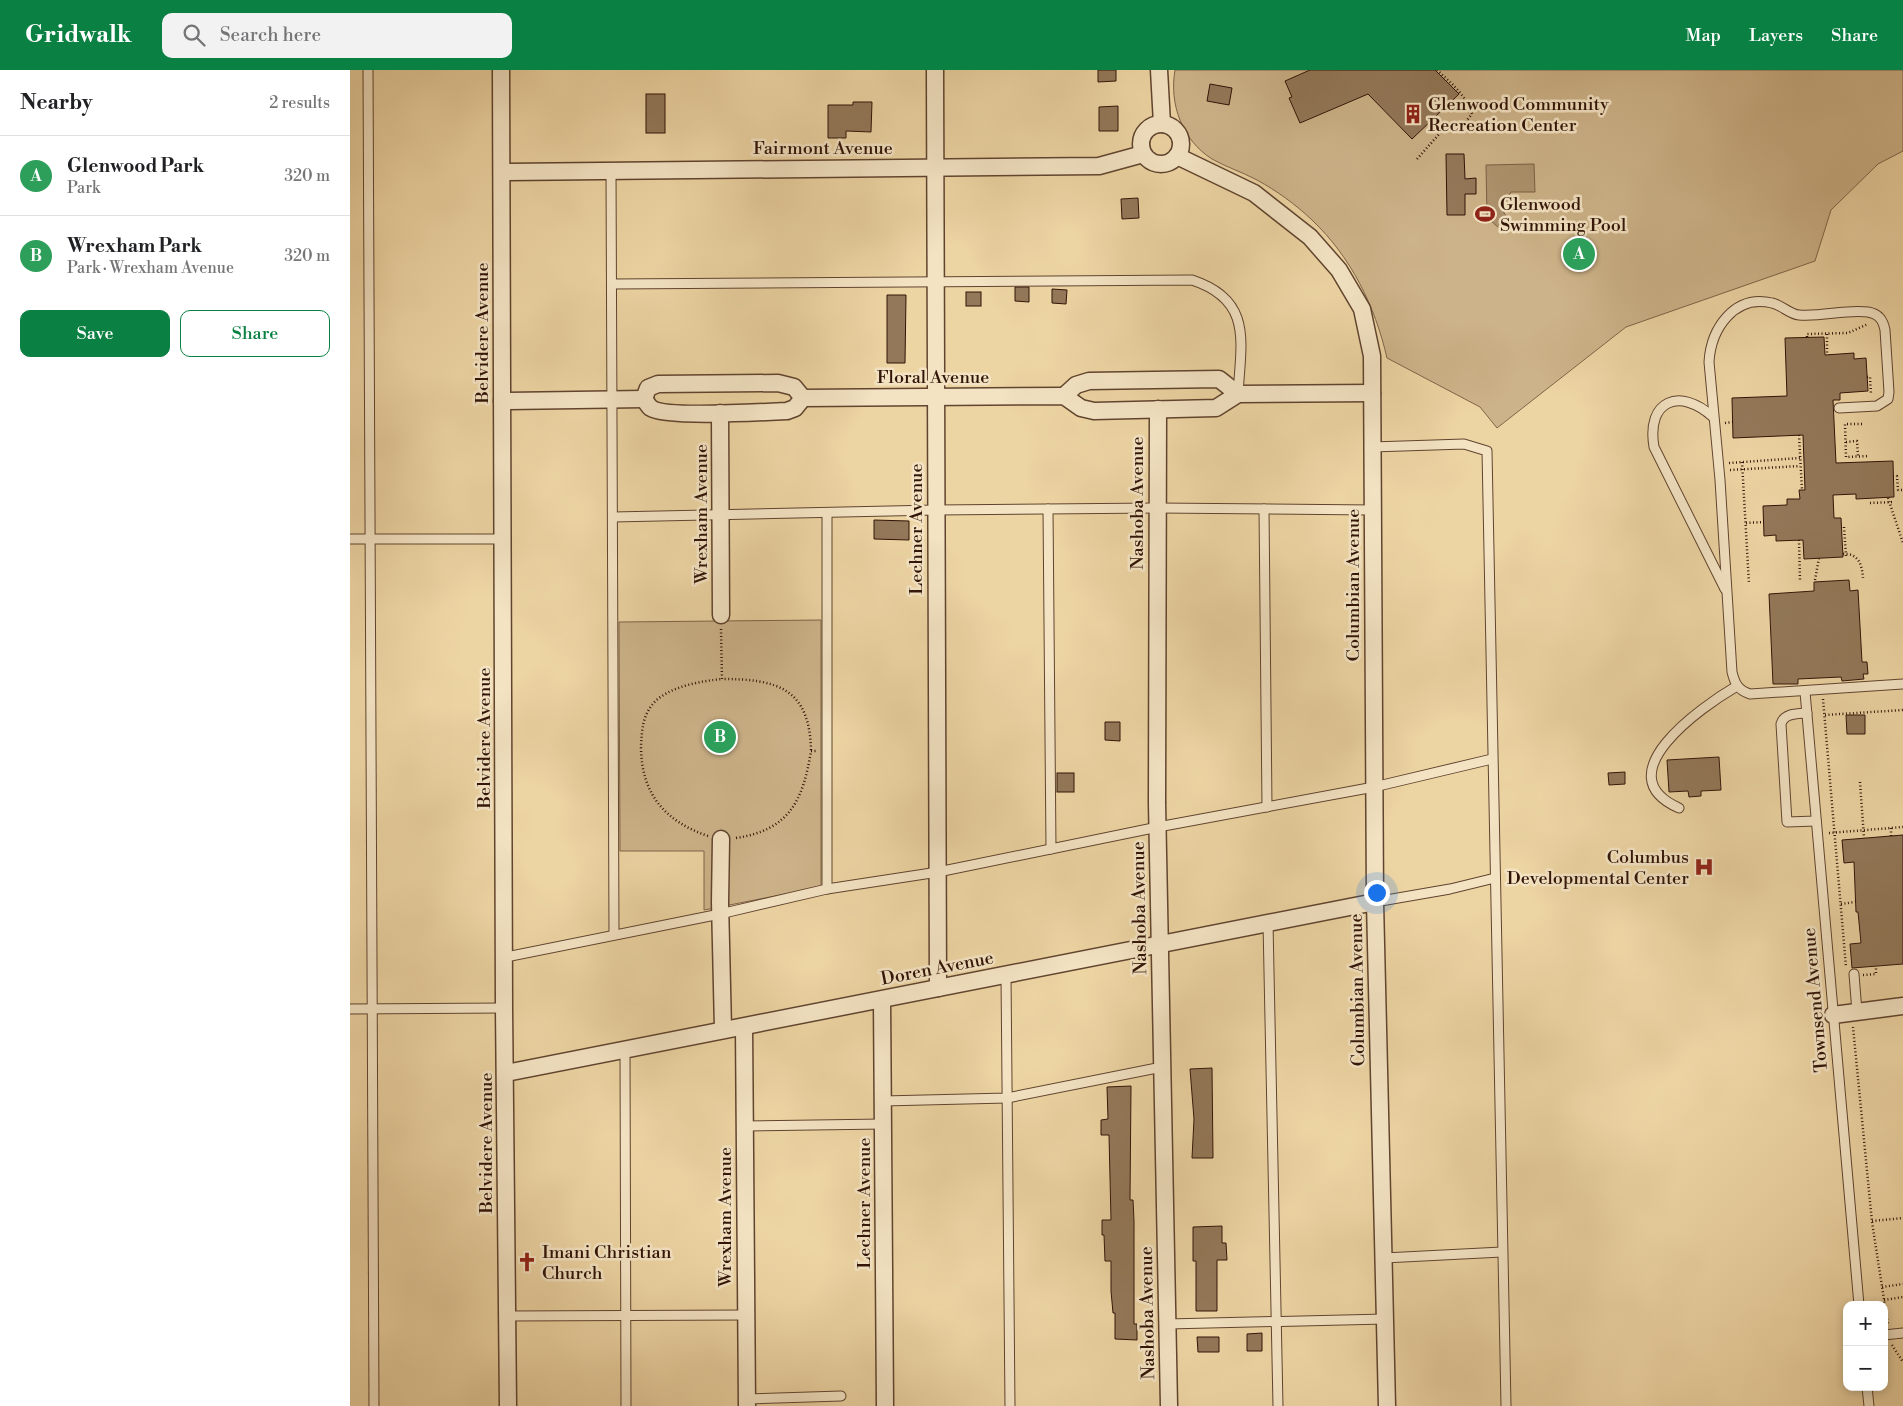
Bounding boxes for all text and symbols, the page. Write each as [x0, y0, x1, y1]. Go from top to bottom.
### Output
search box [162, 13, 512, 58]
text: Gridwalk [25, 20, 132, 50]
icon: search [180, 21, 208, 49]
text: Search here [220, 23, 321, 47]
text: Map [1686, 24, 1721, 47]
text: Layers [1749, 24, 1803, 47]
text: Share [1831, 24, 1878, 47]
text: Nearby [20, 90, 93, 116]
text: 2 results [269, 93, 330, 113]
place label: Glenwood Community Recreation Center [1428, 93, 1609, 137]
building icon: Glenwood Community Recreation Center [1402, 103, 1424, 125]
street label: Fairmont Avenue [753, 137, 893, 160]
text: Glenwood Park [67, 154, 204, 178]
text: A [30, 166, 42, 186]
text: 320 m [284, 166, 330, 186]
text: Park [67, 178, 100, 198]
place label: Glenwood Swimming Pool [1500, 193, 1627, 237]
sports icon: Glenwood Swimming Pool [1474, 203, 1496, 225]
text: Wrexham Park [67, 234, 202, 258]
pin: A [1563, 235, 1595, 273]
text: B [30, 246, 42, 266]
text: 320 m [284, 246, 330, 266]
text: Park · Wrexham Avenue [67, 258, 234, 278]
street label: Belvidere Avenue [471, 262, 494, 405]
button: Save [20, 310, 170, 357]
button: Share [180, 310, 330, 357]
street label: Floral Avenue [877, 366, 989, 389]
street label: Nashoba Avenue [1126, 436, 1149, 570]
street label: Wrexham Avenue [690, 444, 713, 585]
street label: Lechner Avenue [905, 463, 928, 595]
street label: Columbian Avenue [1342, 509, 1365, 661]
street label: Belvidere Avenue [473, 667, 496, 810]
pin: B [704, 718, 736, 756]
street label: Nashoba Avenue [1127, 841, 1152, 975]
place label: Columbus Developmental Center [1507, 846, 1689, 890]
hospital icon: Columbus Developmental Center [1693, 856, 1715, 878]
your location [1364, 880, 1390, 906]
street label: Columbian Avenue [1345, 913, 1370, 1067]
street label: Townsend Avenue [1798, 927, 1833, 1073]
street label: Doren Avenue [879, 946, 996, 991]
street label: Belvidere Avenue [475, 1072, 498, 1215]
street label: Lechner Avenue [853, 1137, 876, 1269]
street label: Wrexham Avenue [714, 1147, 737, 1288]
place label: Imani Christian Church [542, 1241, 672, 1285]
street label: Nashoba Avenue [1135, 1246, 1160, 1380]
church icon: Imani Christian Church [516, 1251, 538, 1273]
map controls [1843, 1301, 1888, 1391]
button: + [1843, 1301, 1888, 1346]
button: − [1843, 1346, 1888, 1391]

